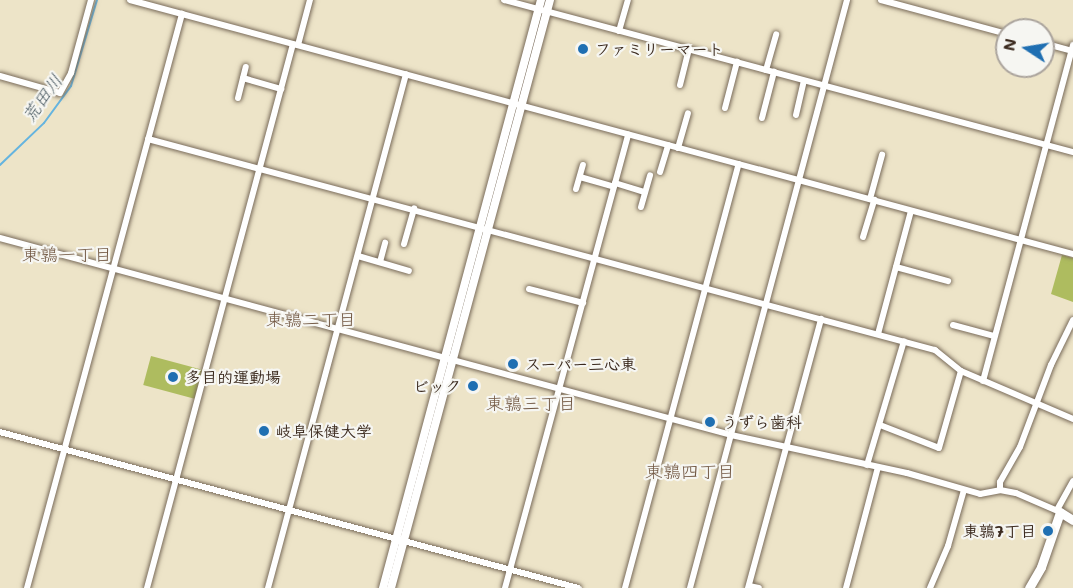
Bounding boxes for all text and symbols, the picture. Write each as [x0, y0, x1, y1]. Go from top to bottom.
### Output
north arrow [995, 18, 1055, 78]
text: N [997, 36, 1020, 53]
place label: ファミリーマート [595, 39, 723, 59]
marker: ファミリーマート [576, 42, 590, 56]
water label: 荒田川 [17, 70, 67, 126]
district label: 東鶉一丁目 [22, 243, 112, 265]
district label: 東鶉二丁目 [266, 308, 356, 330]
place label: スーパー三心東 [525, 354, 636, 374]
marker: スーパー三心東 [506, 357, 520, 371]
place label: 多目的運動場 [185, 367, 281, 387]
marker: 多目的運動場 [166, 370, 180, 384]
place label: ビック [413, 376, 461, 396]
marker: ビック [466, 379, 480, 393]
district label: 東鶉三丁目 [486, 392, 576, 414]
place label: うずら歯科 [722, 412, 802, 432]
marker: うずら歯科 [703, 415, 717, 429]
place label: 岐阜保健大学 [276, 421, 372, 441]
marker: 岐阜保健大学 [257, 424, 271, 438]
district label: 東鶉四丁目 [645, 460, 735, 482]
place label: 東鶉7丁目 [963, 521, 1036, 541]
marker: 東鶉7丁目 [1041, 524, 1055, 538]

